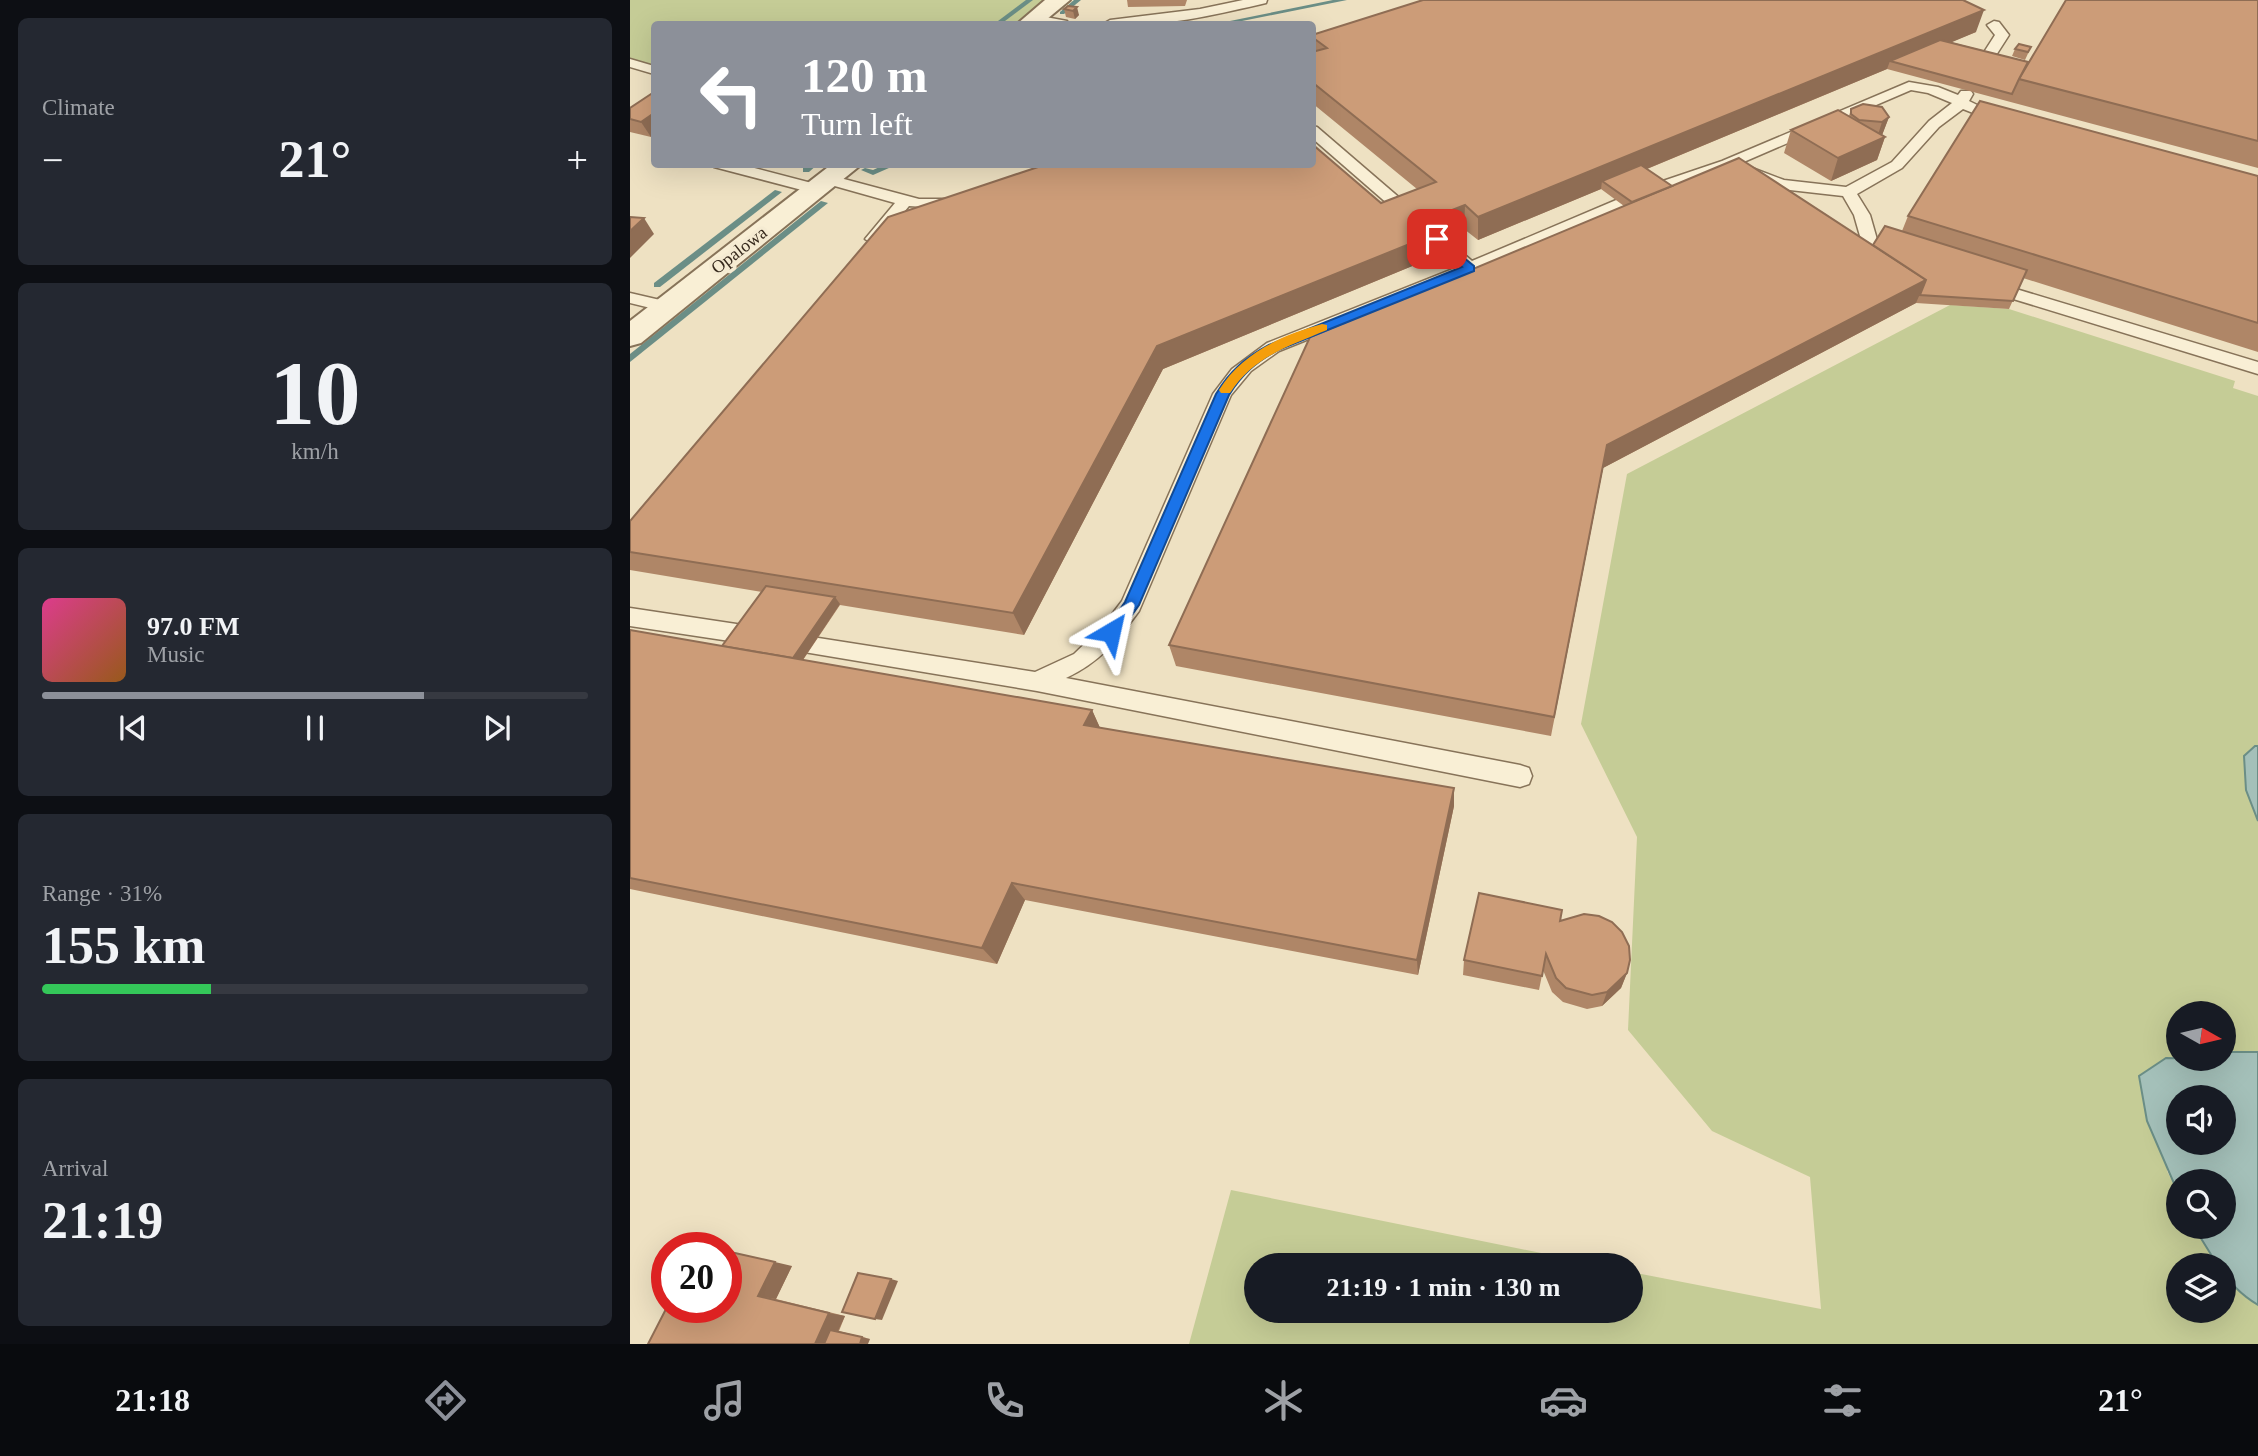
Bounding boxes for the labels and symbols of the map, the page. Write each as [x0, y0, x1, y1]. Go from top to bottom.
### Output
pin [1407, 209, 1467, 269]
street label: Opalowa [707, 222, 771, 278]
position arrow [1074, 595, 1148, 669]
north arrow [2166, 1001, 2236, 1071]
speed limit sign: 20 [651, 1232, 742, 1323]

